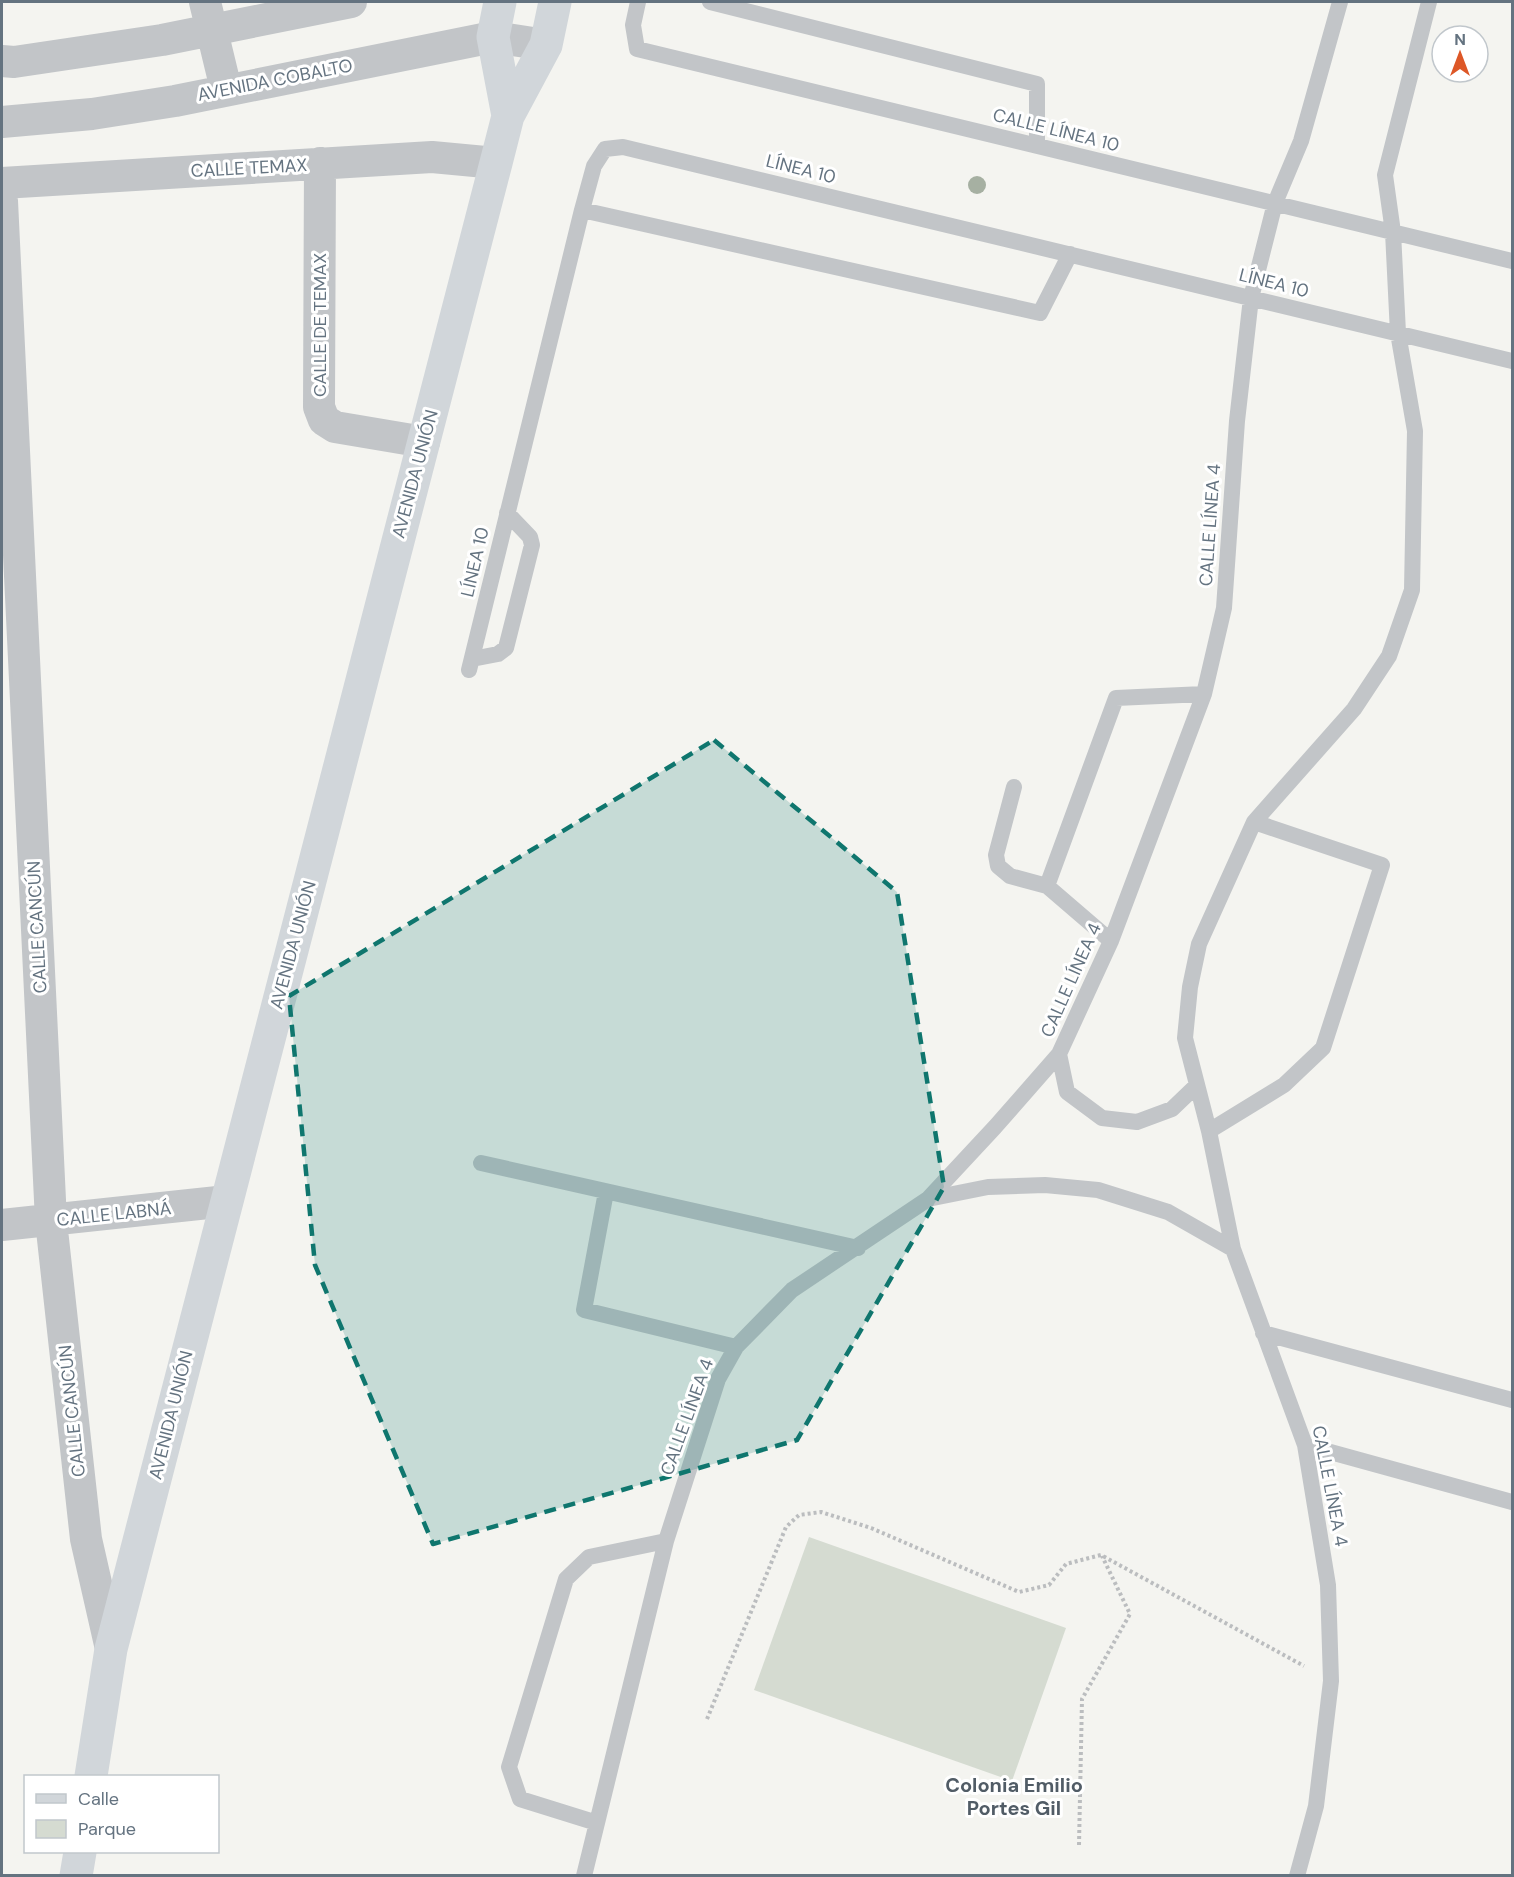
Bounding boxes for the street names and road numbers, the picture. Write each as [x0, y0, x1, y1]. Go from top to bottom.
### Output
street label: AVENIDA COBALTO [195, 53, 355, 107]
street label: CALLE LÍNEA 10 [990, 103, 1122, 157]
street label: LÍNEA 10 [764, 149, 838, 189]
street label: CALLE TEMAX [190, 153, 308, 183]
street label: CALLE DE TEMAX [308, 253, 332, 397]
street label: LÍNEA 10 [1237, 263, 1311, 303]
street label: AVENIDA UNIÓN [386, 407, 444, 541]
street label: CALLE LÍNEA 4 [1194, 463, 1226, 587]
street label: LÍNEA 10 [455, 525, 495, 599]
street label: CALLE CANCÚN [22, 860, 52, 994]
street label: AVENIDA UNIÓN [264, 878, 322, 1012]
street label: CALLE LÍNEA 4 [1035, 919, 1107, 1041]
street label: CALLE LABNÁ [55, 1196, 173, 1232]
street label: CALLE CANCÚN [53, 1344, 91, 1478]
street label: AVENIDA UNIÓN [143, 1348, 199, 1482]
street label: CALLE LÍNEA 4 [655, 1355, 719, 1479]
street label: CALLE LÍNEA 4 [1307, 1424, 1353, 1548]

